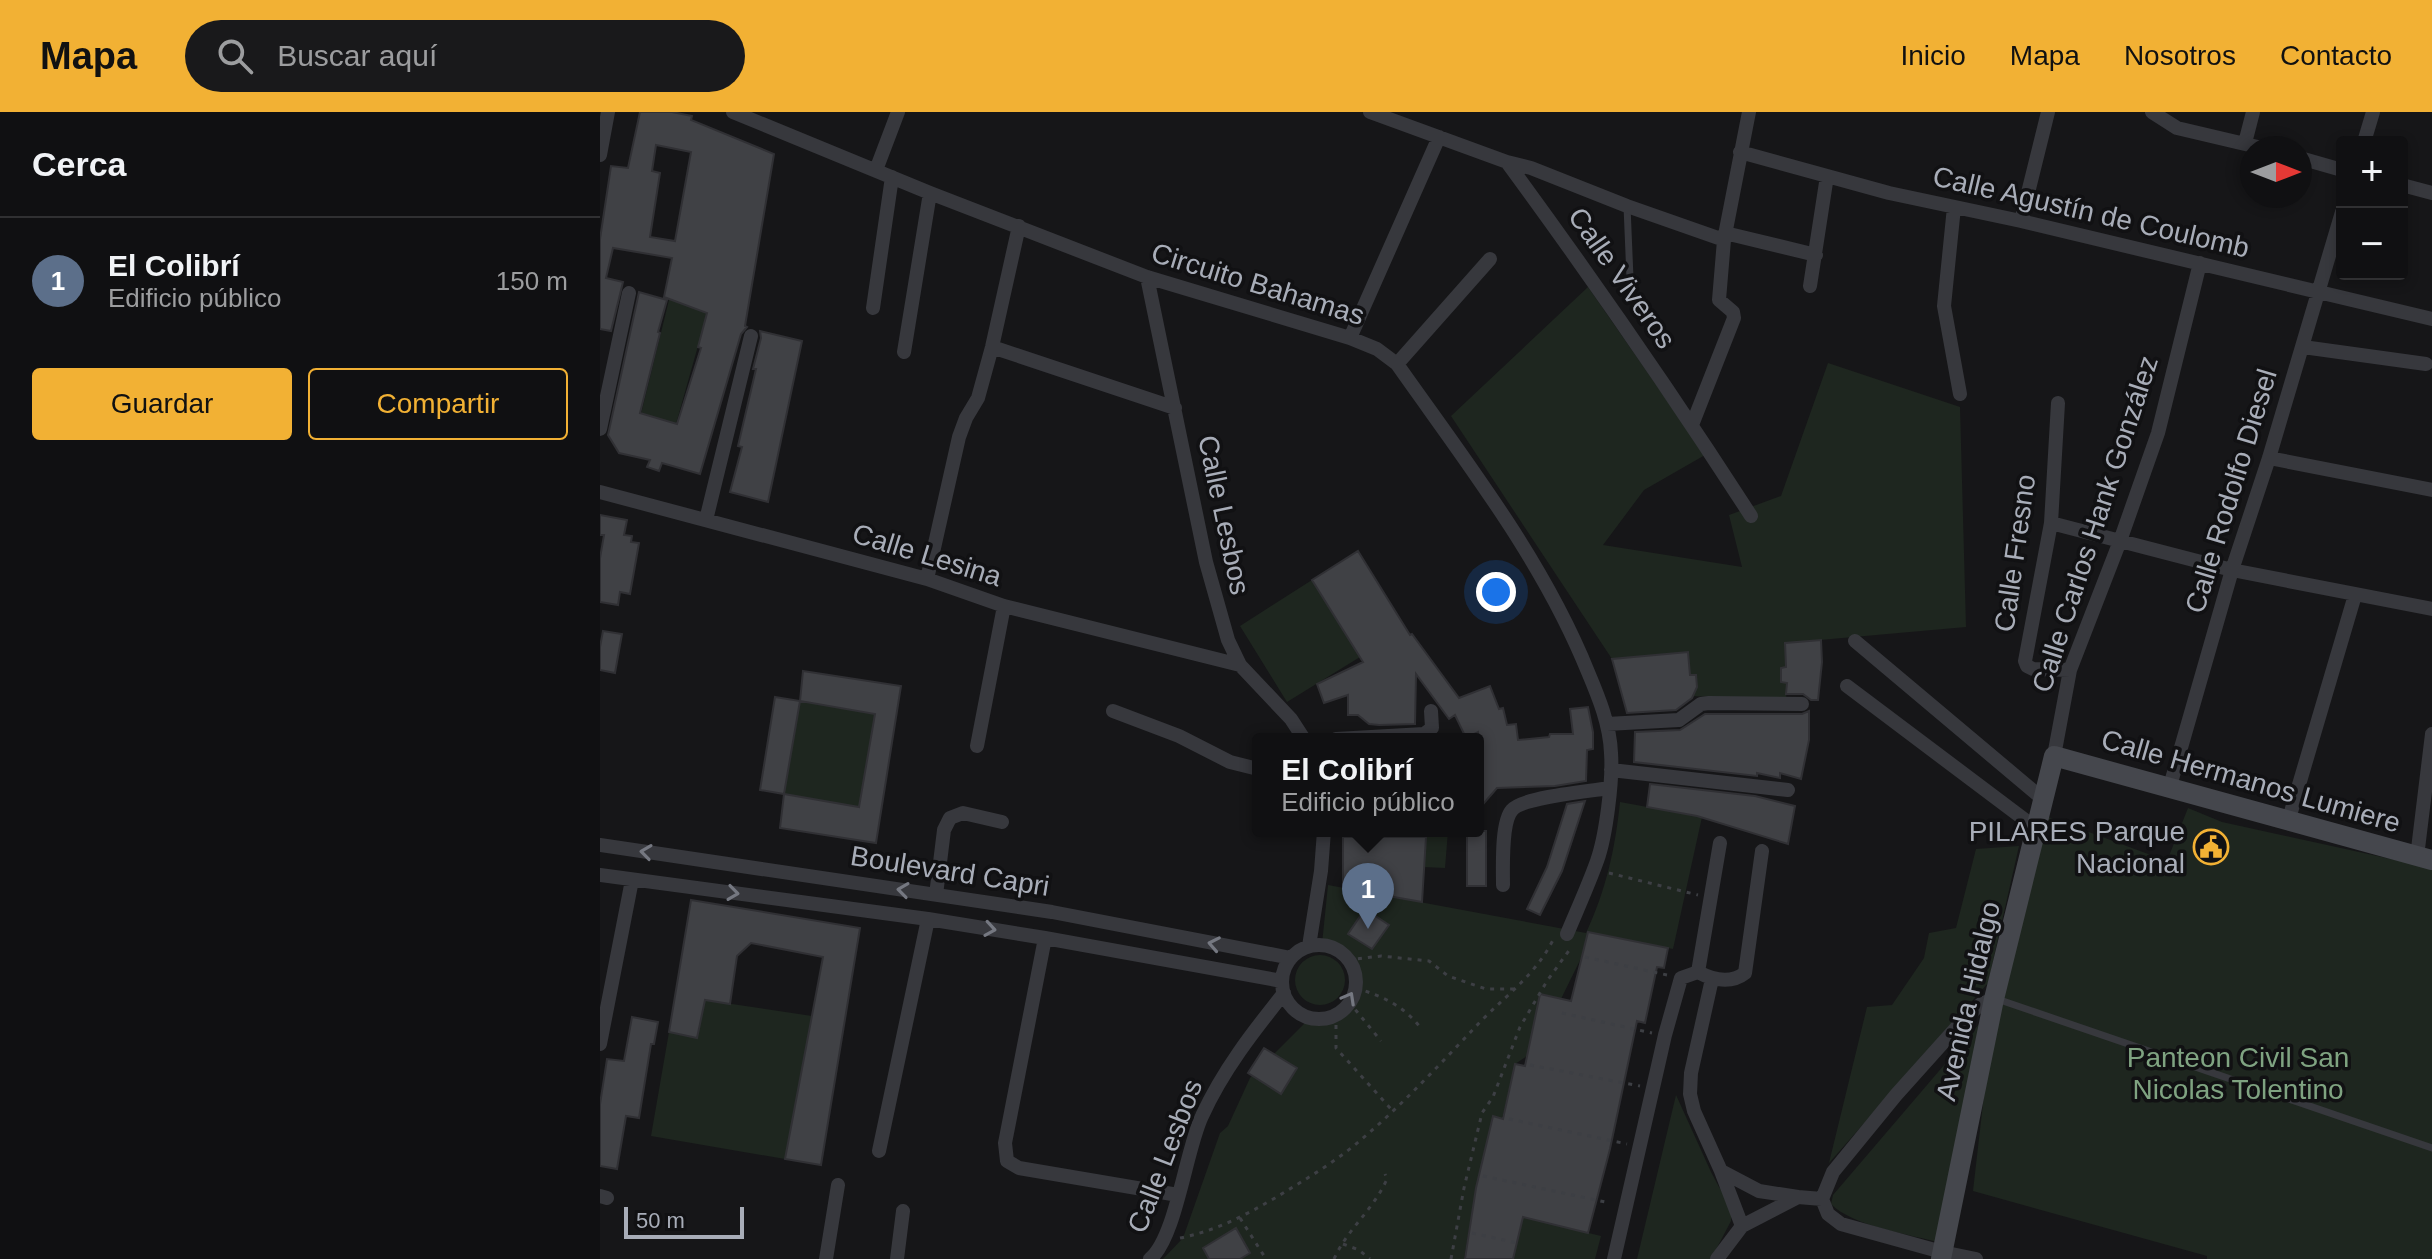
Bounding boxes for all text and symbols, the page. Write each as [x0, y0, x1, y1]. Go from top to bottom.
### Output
search box [185, 20, 745, 92]
icon: search [213, 34, 257, 78]
text: Mapa [40, 35, 137, 77]
text: Buscar aquí [277, 39, 437, 72]
text: Inicio [1900, 40, 1966, 71]
text: Mapa [2010, 40, 2080, 71]
text: Nosotros [2124, 40, 2236, 71]
text: Contacto [2280, 40, 2392, 71]
north arrow [2240, 136, 2312, 208]
map controls [2336, 136, 2408, 280]
button: + [2336, 136, 2408, 208]
text: Cerca [32, 145, 127, 183]
street label: Calle Agustín de Coulomb [1930, 160, 2252, 264]
street label: Calle Viveros [1562, 202, 1682, 354]
button: − [2336, 208, 2408, 280]
street label: Circuito Bahamas [1148, 237, 1368, 331]
text: El Colibrí [108, 249, 240, 282]
text: 1 [51, 266, 65, 296]
text: 150 m [496, 266, 568, 296]
text: Edificio público [108, 283, 281, 313]
street label: Calle Carlos Hank González [2026, 352, 2164, 696]
street label: Calle Rodolfo Diesel [2179, 365, 2283, 617]
button: Guardar [32, 368, 292, 440]
button: Compartir [308, 368, 568, 440]
street label: Calle Lesbos [1192, 433, 1256, 597]
street label: Calle Fresno [1989, 472, 2041, 634]
street label: Calle Lesina [849, 518, 1006, 592]
your location [1476, 572, 1516, 612]
street label: Calle Hermanos Lumiere [2098, 723, 2404, 839]
popup [1252, 733, 1484, 837]
text: El Colibrí [1281, 753, 1413, 786]
text: Edificio público [1281, 787, 1455, 817]
place label: PILARES Parque Nacional [1969, 816, 2185, 879]
public building icon: PILARES Parque Nacional [2192, 828, 2230, 866]
street label: Boulevard Capri [848, 840, 1052, 902]
one-way arrow [639, 844, 653, 861]
pin: 1 [1342, 863, 1394, 929]
one-way arrow [896, 882, 910, 899]
one-way arrow [726, 884, 740, 901]
street label: Avenida Hidalgo [1930, 898, 2006, 1104]
one-way arrow [983, 920, 997, 937]
one-way arrow [1207, 936, 1221, 953]
one-way arrow [1339, 992, 1355, 1007]
park label: Panteon Civil San Nicolas Tolentino [2127, 1042, 2349, 1105]
street label: Calle Lesbos [1122, 1075, 1208, 1237]
scale bar [624, 1203, 744, 1239]
text: 50 m [636, 1208, 685, 1233]

